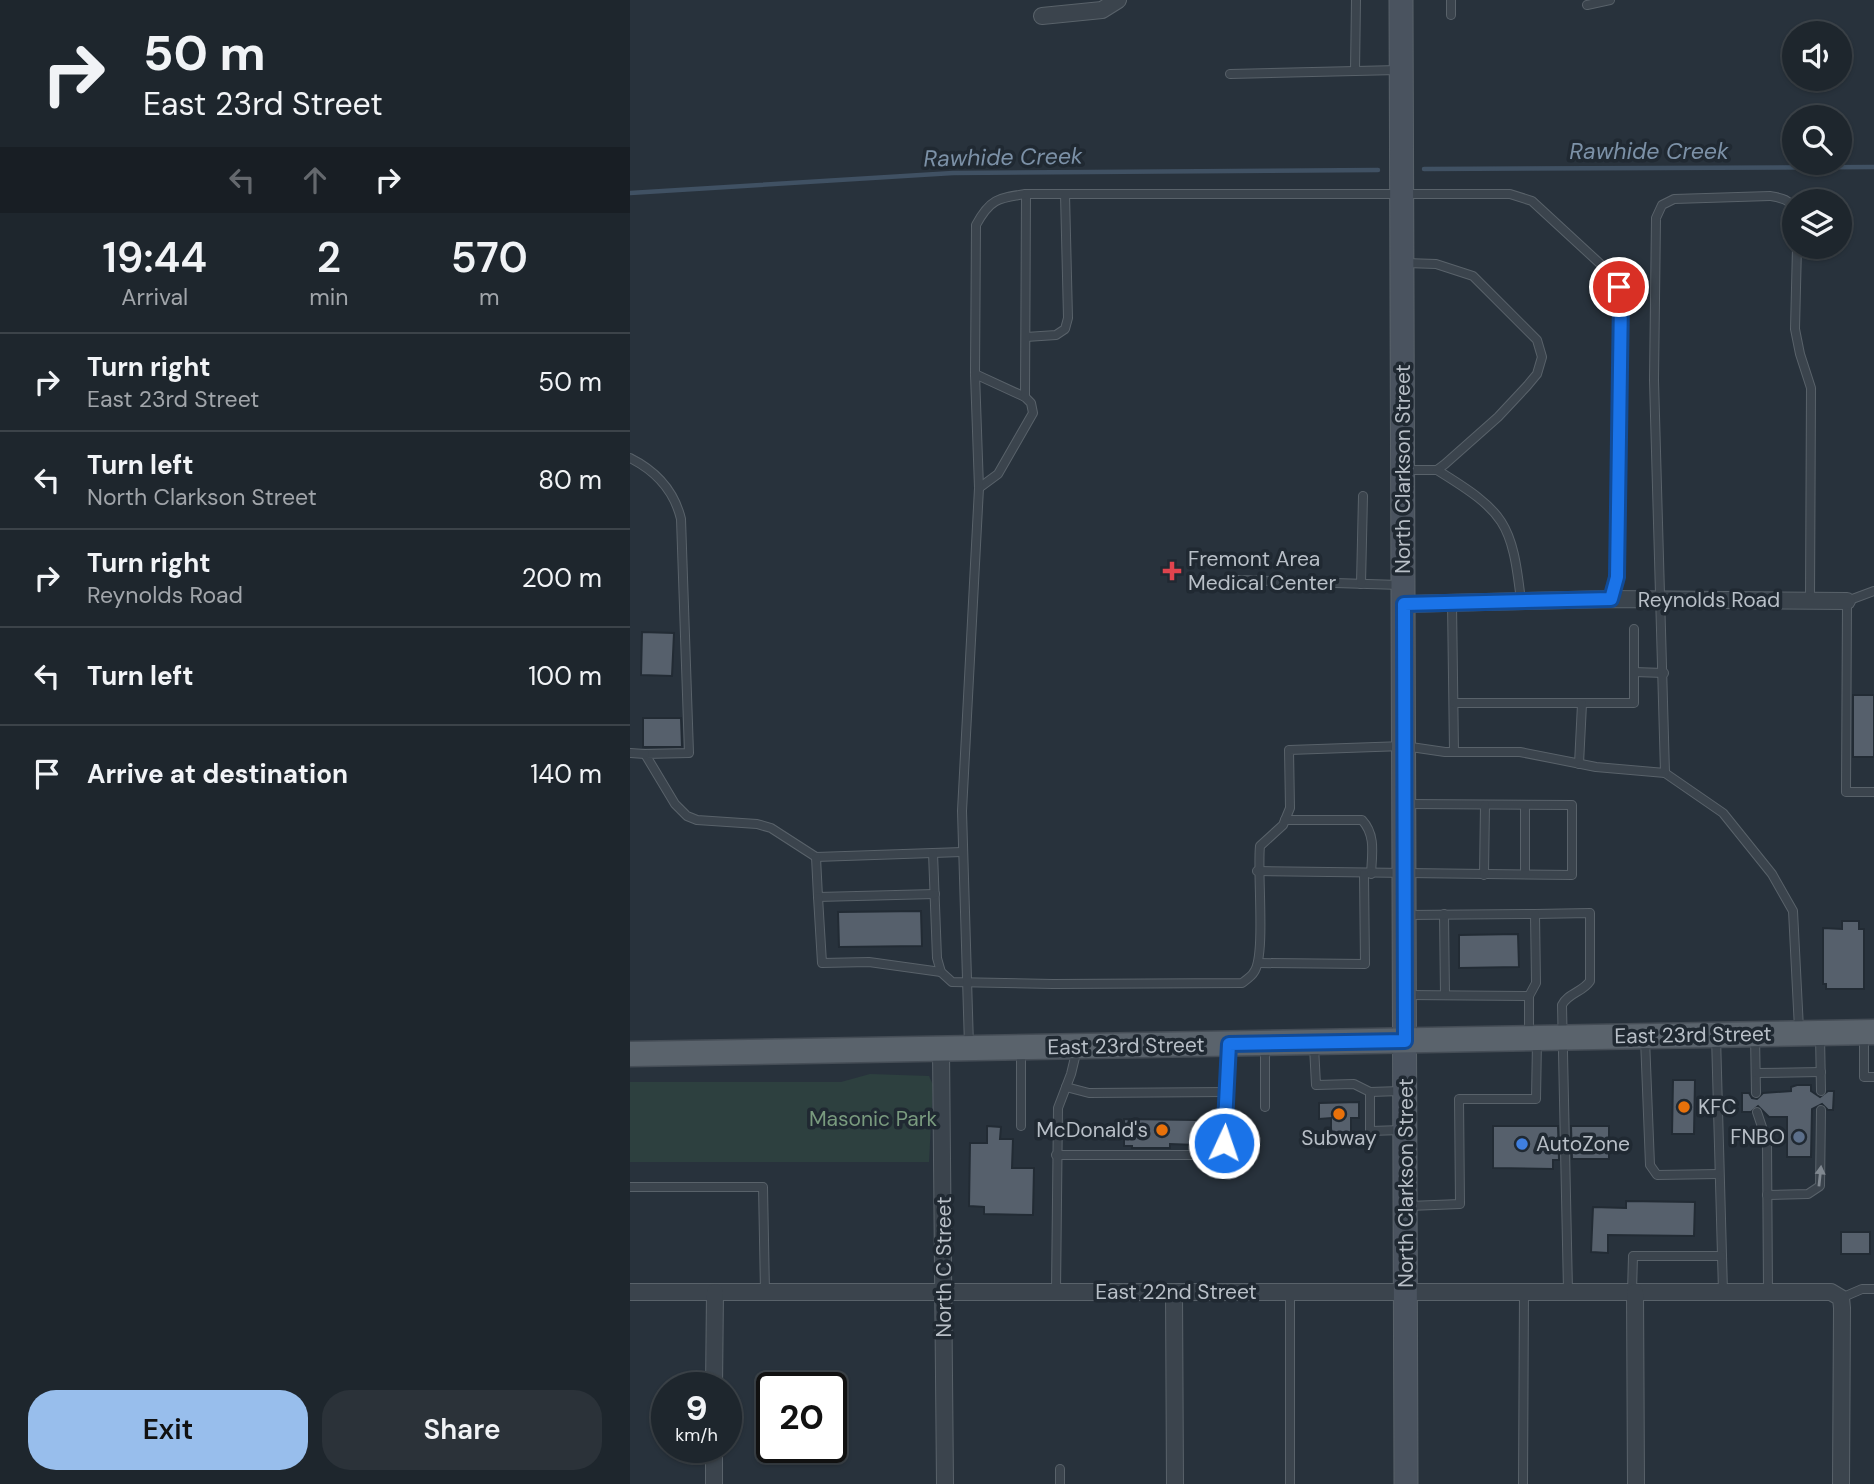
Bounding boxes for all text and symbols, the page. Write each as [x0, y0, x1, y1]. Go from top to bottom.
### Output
text: 50 m [143, 21, 266, 85]
map controls [1782, 21, 1852, 259]
button: sound [1782, 21, 1852, 91]
icon: right [28, 28, 119, 119]
text: East 23rd Street [143, 83, 383, 125]
button: search [1782, 105, 1852, 175]
water label: Rawhide Creek [1569, 136, 1729, 166]
water label: Rawhide Creek [923, 141, 1083, 173]
icon: left [223, 161, 261, 199]
icon: ahead [296, 161, 334, 199]
icon: right [369, 161, 407, 199]
button: layers [1782, 189, 1852, 259]
text: 19:44 [102, 230, 207, 285]
text: 2 [317, 230, 341, 285]
text: 570 [451, 230, 528, 285]
pin [1589, 257, 1649, 317]
icon: arrive [1600, 268, 1638, 306]
text: Arrival [121, 282, 188, 312]
text: min [309, 282, 349, 312]
text: m [479, 282, 499, 312]
text: Turn right [87, 350, 211, 384]
icon: right [28, 363, 66, 401]
street label: North Clarkson Street [1389, 364, 1417, 574]
text: 50 m [538, 365, 602, 399]
text: East 23rd Street [87, 384, 259, 414]
text: Turn left [87, 448, 194, 482]
icon: left [28, 461, 66, 499]
text: 80 m [538, 463, 602, 497]
text: North Clarkson Street [87, 482, 317, 512]
place label: Fremont Area Medical Center [1188, 545, 1336, 597]
text: Turn right [87, 546, 211, 580]
icon: right [28, 559, 66, 597]
text: 200 m [522, 561, 602, 595]
marker: Fremont Area Medical Center [1162, 561, 1182, 581]
text: Reynolds Road [87, 580, 243, 610]
street label: Reynolds Road [1638, 586, 1780, 614]
icon: left [28, 657, 66, 695]
text: Turn left [87, 659, 194, 693]
text: 100 m [528, 659, 602, 693]
icon: arrive [28, 755, 66, 793]
text: Arrive at destination [87, 757, 348, 791]
text: 140 m [530, 757, 602, 791]
street label: East 23rd Street [1614, 1020, 1772, 1050]
street label: East 23rd Street [1047, 1031, 1205, 1061]
street label: North Clarkson Street [1392, 1078, 1420, 1288]
place label: KFC [1698, 1093, 1737, 1121]
marker: KFC [1676, 1099, 1692, 1115]
park label: Masonic Park [809, 1105, 938, 1133]
position arrow [1187, 1106, 1261, 1180]
marker: Subway [1331, 1106, 1347, 1122]
place label: McDonald's [1036, 1116, 1148, 1144]
marker: McDonald's [1154, 1122, 1170, 1138]
place label: FNBO [1730, 1123, 1785, 1151]
place label: Subway [1301, 1124, 1377, 1152]
marker: FNBO [1791, 1129, 1807, 1145]
place label: AutoZone [1536, 1130, 1630, 1158]
marker: AutoZone [1514, 1136, 1530, 1152]
one-way arrow [1815, 1165, 1826, 1187]
street label: North C Street [930, 1197, 958, 1337]
street label: East 22nd Street [1095, 1278, 1257, 1306]
speed limit sign: 20 [756, 1372, 847, 1463]
text: 9 [685, 1385, 708, 1431]
button: Exit [28, 1390, 308, 1470]
button: Share [322, 1390, 602, 1470]
text: km/h [675, 1423, 718, 1447]

